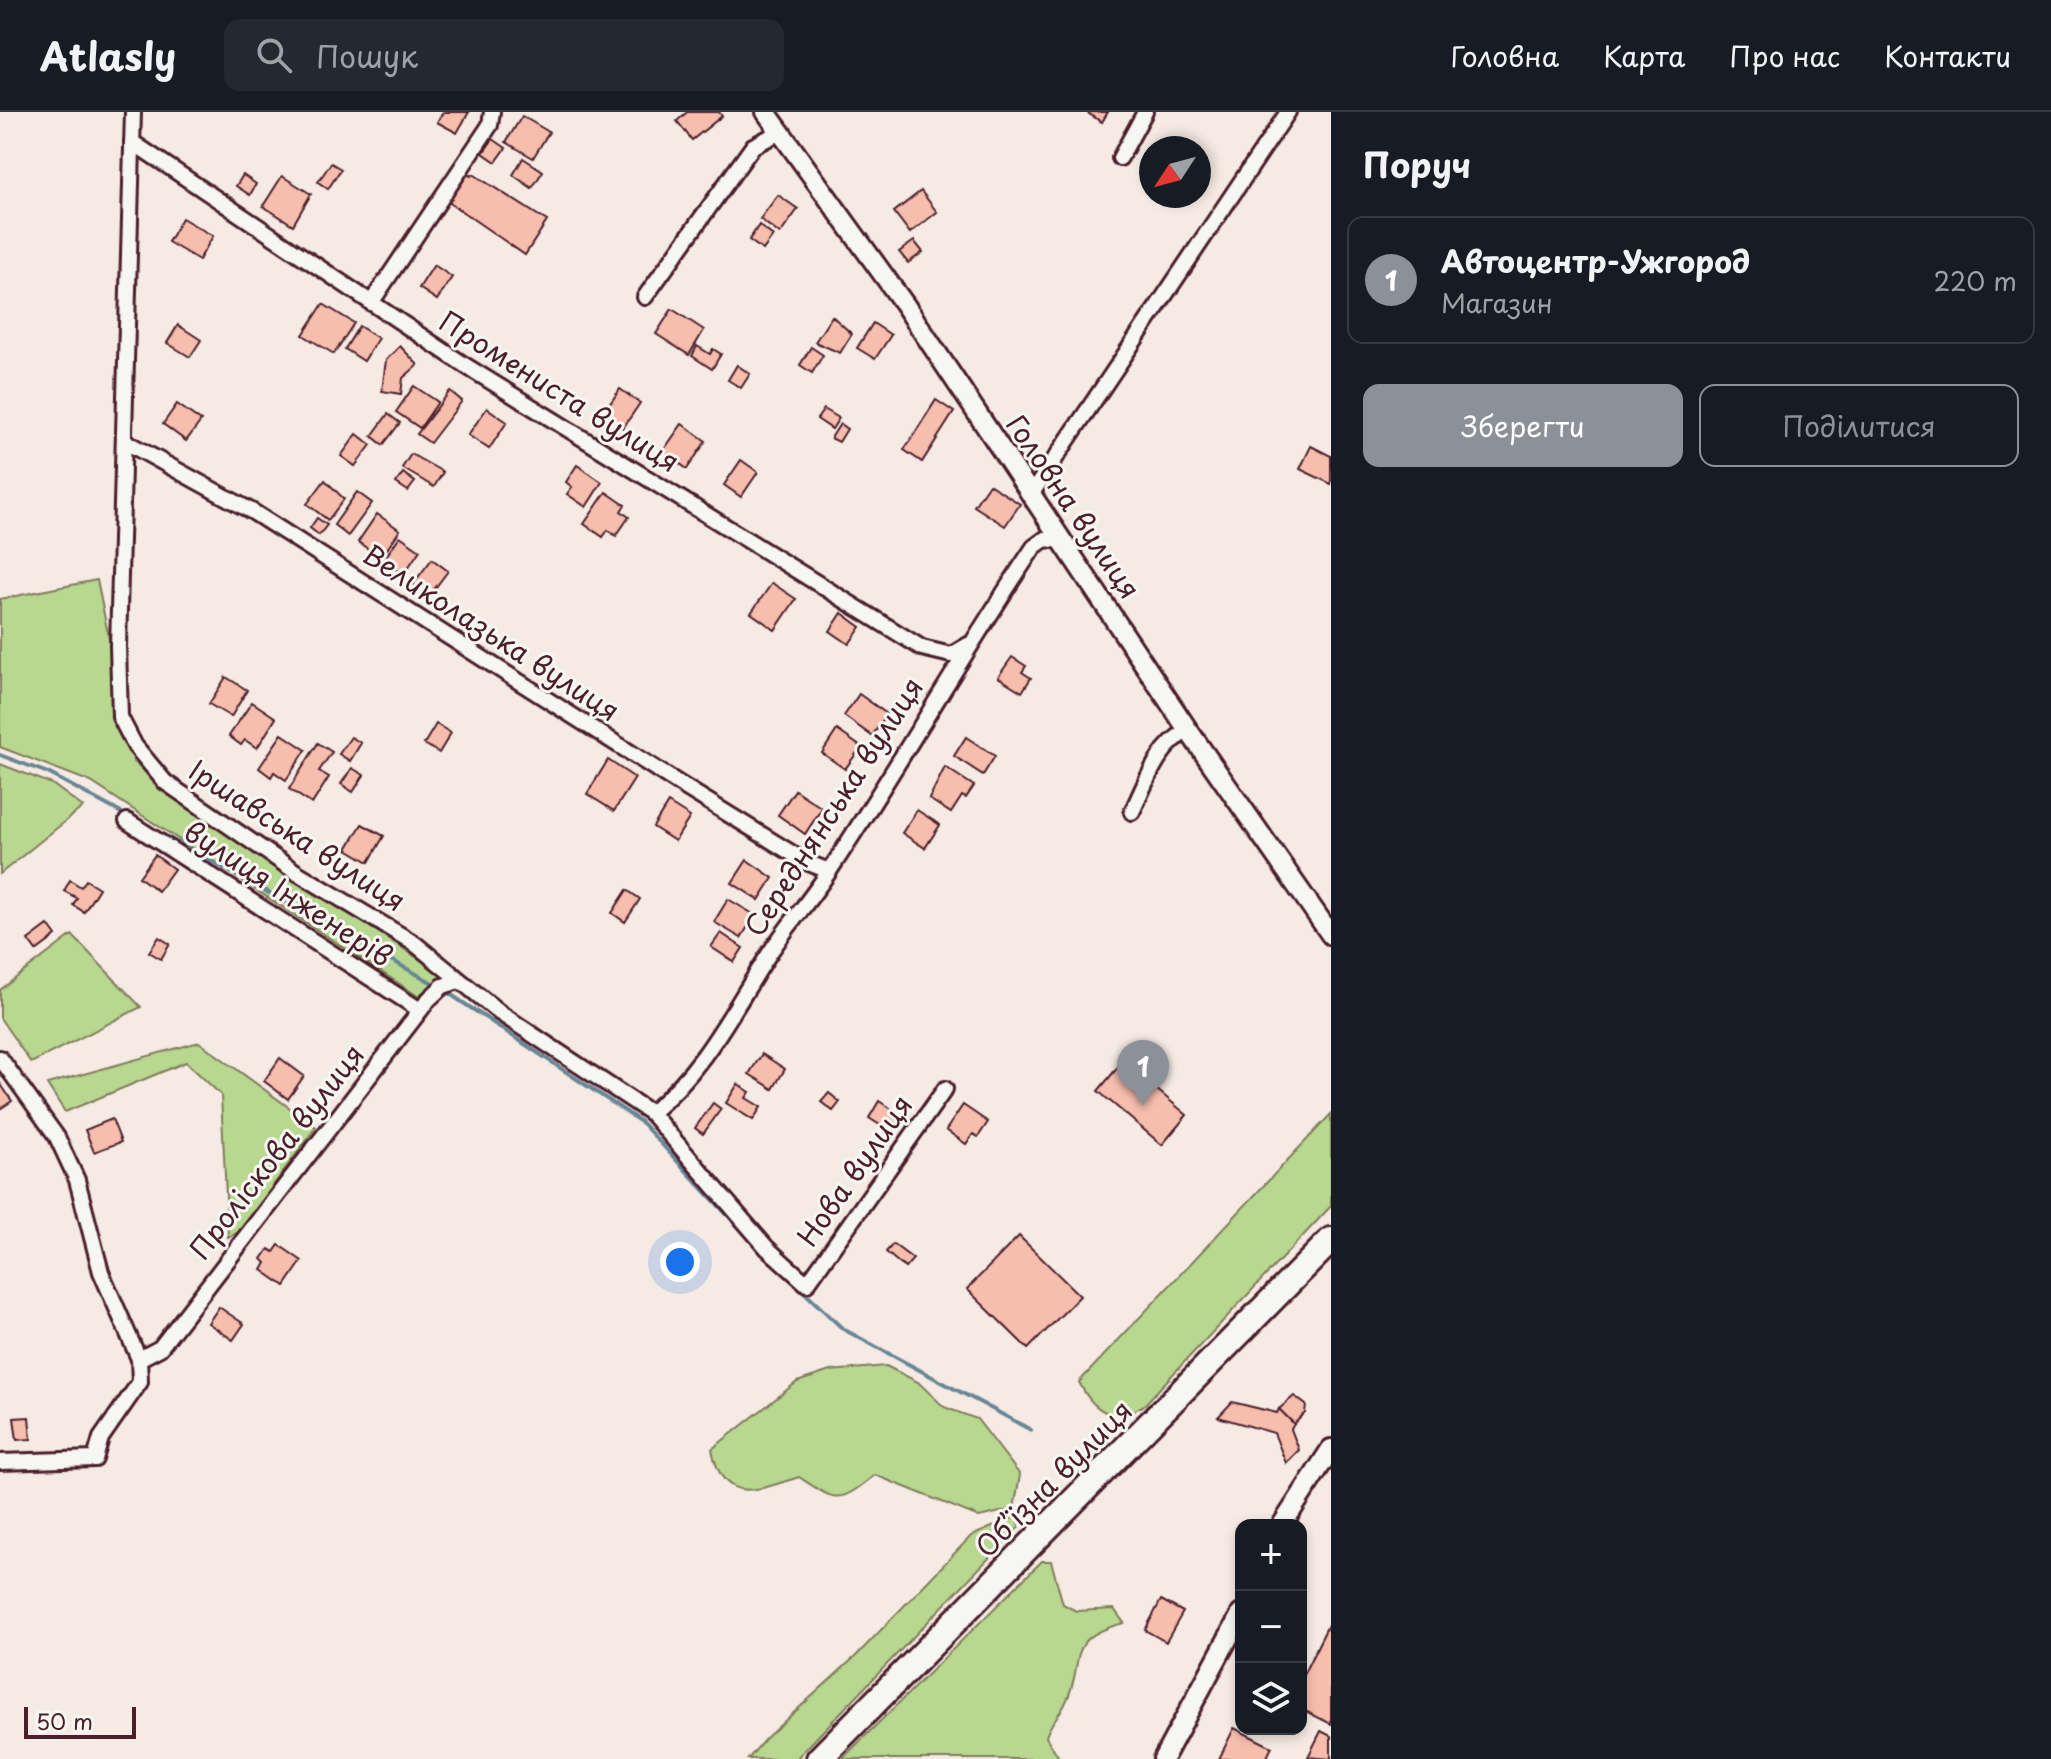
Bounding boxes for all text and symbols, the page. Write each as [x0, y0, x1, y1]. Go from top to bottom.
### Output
search box [224, 19, 784, 91]
text: Atlasly [40, 27, 176, 84]
icon: search [252, 33, 296, 77]
text: Пошук [316, 33, 418, 78]
text: Головна [1450, 34, 1559, 77]
text: Карта [1603, 34, 1685, 77]
text: Про нас [1729, 34, 1840, 77]
text: Контакти [1884, 34, 2011, 77]
north arrow [1139, 136, 1211, 208]
text: Поруч [1363, 138, 1471, 190]
text: Автоцентр-Ужгород [1441, 238, 1750, 283]
text: 1 [1385, 261, 1397, 300]
text: 220 m [1933, 261, 2017, 300]
text: Магазин [1441, 283, 1552, 322]
street label: Промениста вулиця [431, 299, 688, 482]
button: Зберегти [1363, 384, 1683, 467]
button: Поділитися [1699, 384, 2019, 467]
street label: Головна вулиця [997, 405, 1152, 607]
street label: Великолазька вулиця [355, 532, 629, 731]
street label: Середнянська вулиця [733, 668, 933, 944]
street label: Іршавська вулиця [181, 748, 415, 921]
street label: вулиця Інженерів [176, 809, 402, 976]
street label: Проліскова вулиця [178, 1034, 374, 1268]
pin: 1 [1117, 1040, 1169, 1106]
street label: Нова вулиця [786, 1085, 922, 1255]
your location [660, 1242, 700, 1282]
street label: Обʼїзна вулиця [964, 1389, 1142, 1567]
map controls [1235, 1519, 1307, 1735]
button: + [1235, 1519, 1307, 1591]
button: − [1235, 1591, 1307, 1663]
button: layers [1235, 1663, 1307, 1735]
scale bar [24, 1703, 136, 1739]
text: 50 m [36, 1704, 93, 1737]

